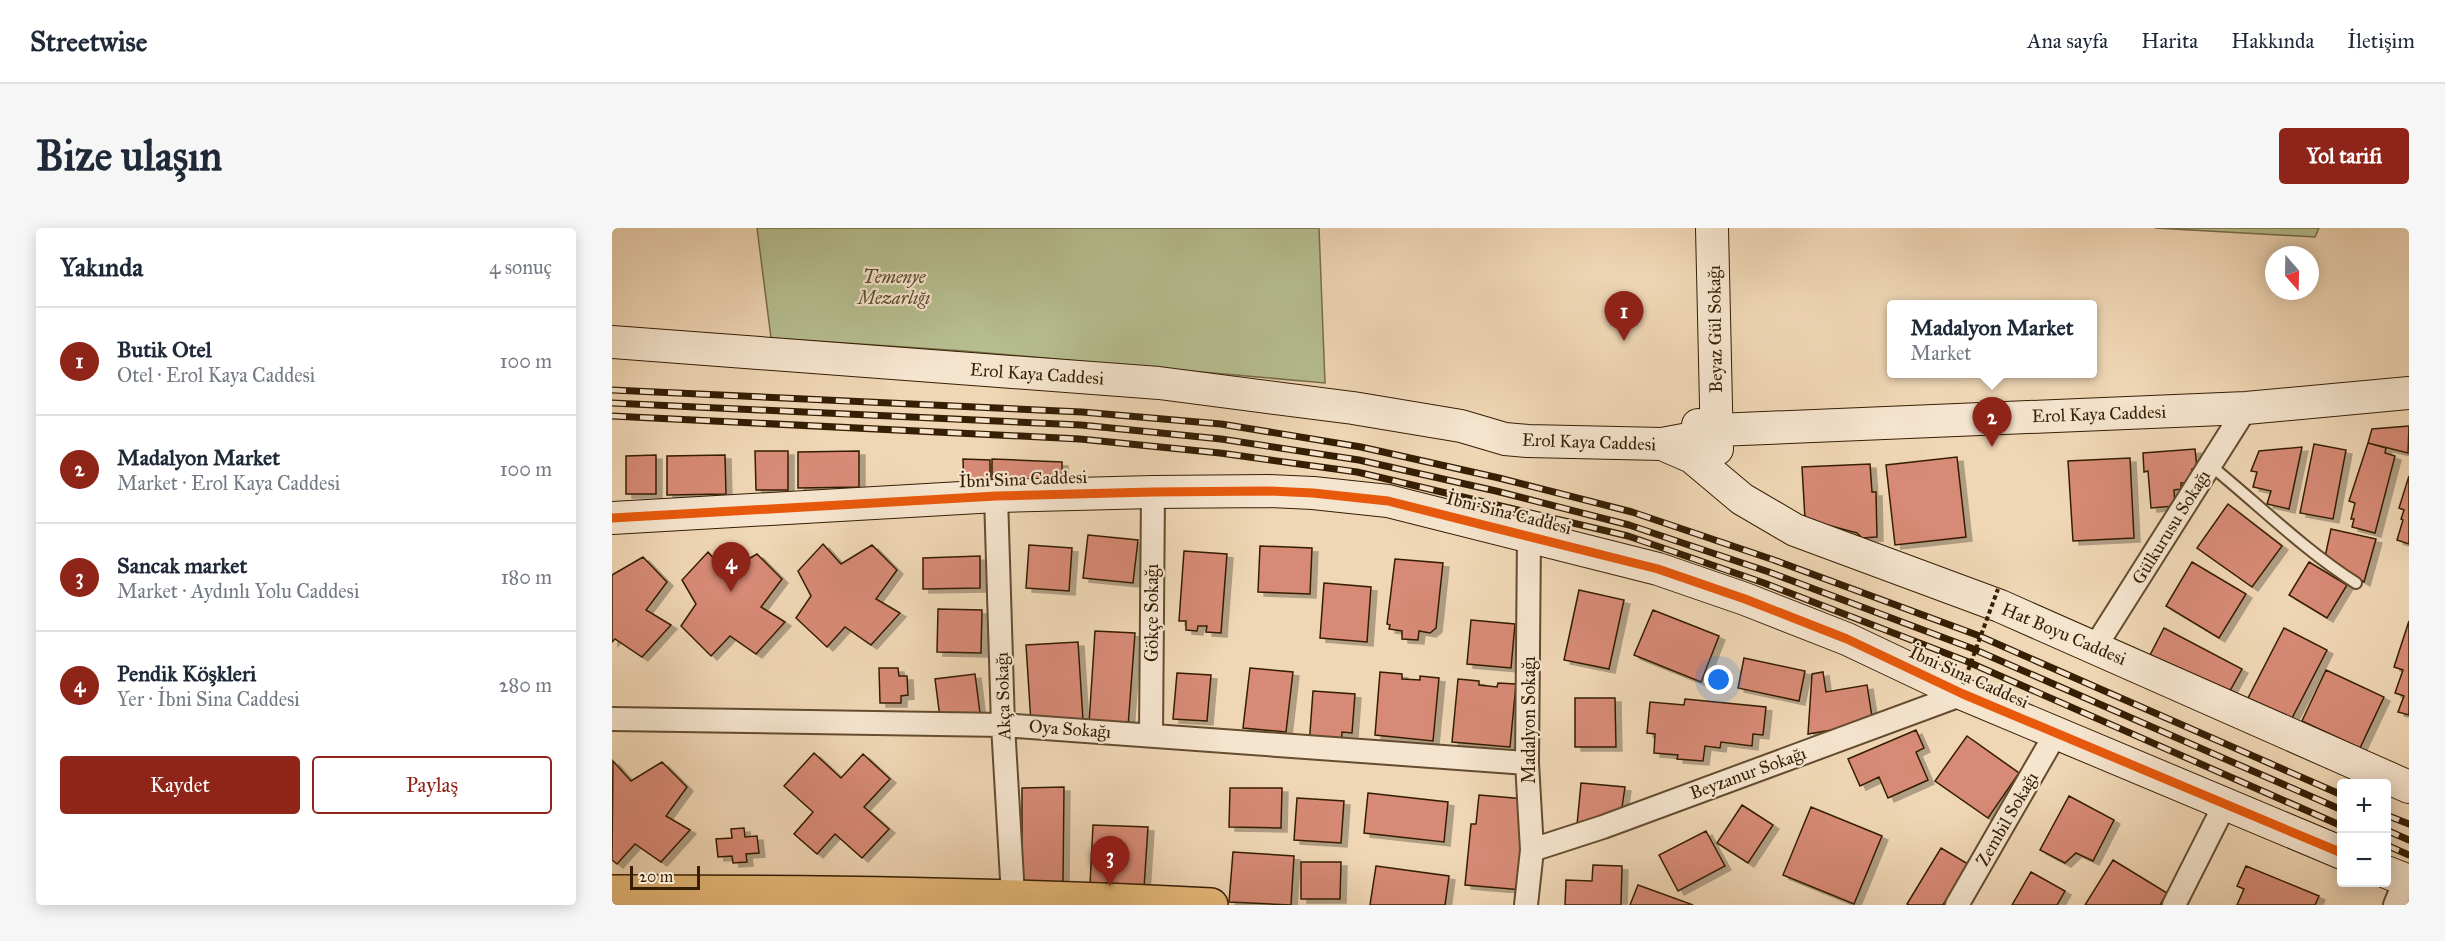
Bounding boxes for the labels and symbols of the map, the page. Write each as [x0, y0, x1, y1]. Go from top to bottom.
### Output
north arrow [2265, 246, 2319, 300]
street label: Beyaz Gül Sokağı [1703, 265, 1728, 393]
park label: Temenye Mezarlığı [856, 266, 930, 309]
pin: 1 [1604, 291, 1644, 341]
street label: Erol Kaya Caddesi [969, 358, 1105, 390]
pin: 2 [1972, 398, 2012, 447]
street label: Erol Kaya Caddesi [2031, 401, 2167, 427]
street label: Erol Kaya Caddesi [1521, 429, 1657, 455]
street label: İbni Sina Caddesi [958, 465, 1088, 492]
street label: Gülkurusu Sokağı [2127, 466, 2216, 589]
street label: İbni Sina Caddesi [1444, 486, 1574, 539]
pin: 4 [712, 542, 750, 592]
street label: Gökçe Sokağı [1141, 564, 1164, 662]
street label: Hat Boyu Caddesi [1998, 598, 2130, 670]
street label: İbni Sina Caddesi [1906, 640, 2033, 713]
street label: Akça Sokağı [990, 651, 1017, 741]
street label: Madalyon Sokağı [1518, 656, 1541, 784]
your location [1704, 665, 1733, 694]
street label: Oya Sokağı [1028, 715, 1112, 744]
street label: Beyzanur Sokağı [1687, 742, 1810, 805]
street label: Zembil Sokağı [1971, 768, 2044, 870]
pin: 3 [1090, 836, 1130, 886]
scale bar [630, 863, 700, 890]

